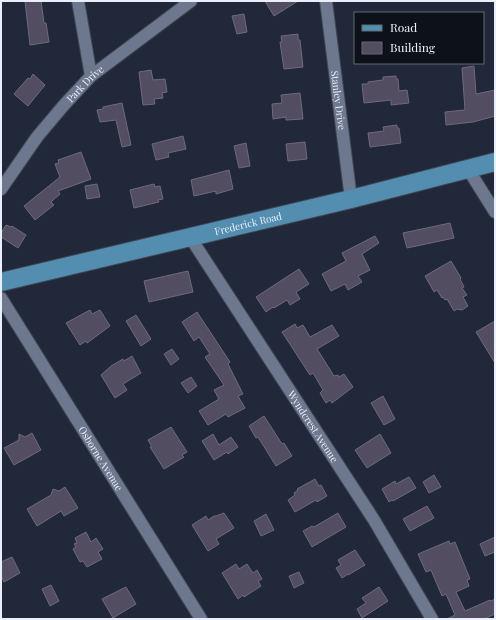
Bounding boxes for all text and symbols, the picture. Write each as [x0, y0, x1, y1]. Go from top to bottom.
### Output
legend [354, 12, 484, 64]
text: Road [390, 19, 417, 35]
text: Building [390, 39, 436, 55]
street label: Park Drive [63, 62, 106, 105]
street label: Stanley Drive [328, 70, 349, 131]
street label: Frederick Road [213, 209, 283, 238]
street label: Wyndcrest Avenue [284, 387, 342, 465]
street label: Osborne Avenue [76, 423, 126, 493]

